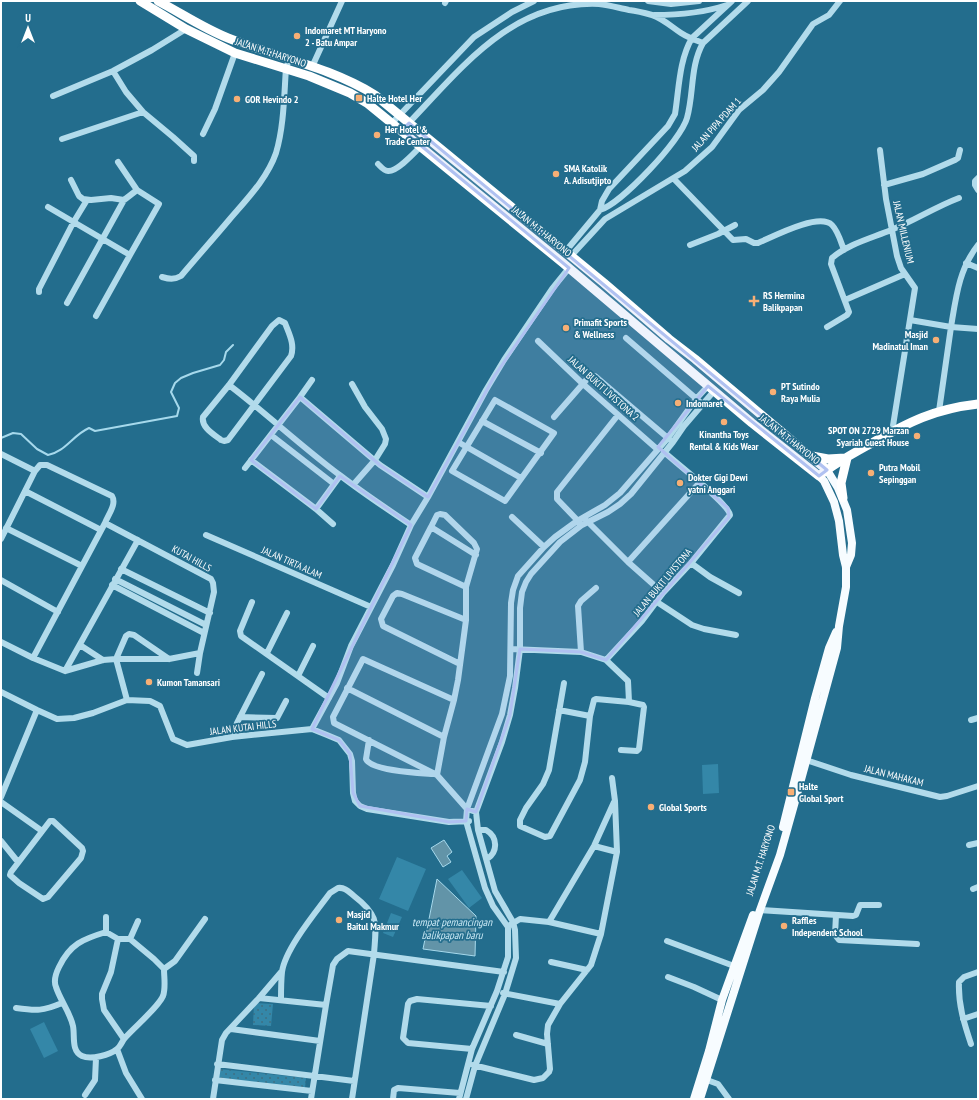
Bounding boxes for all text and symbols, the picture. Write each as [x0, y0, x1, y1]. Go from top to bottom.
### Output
north arrow [8, 8, 48, 48]
text: U [25, 11, 31, 25]
place label: Indomaret MT Haryono 2 - Batu Ampar [305, 24, 387, 49]
marker: Indomaret MT Haryono 2 - Batu Ampar [292, 31, 302, 41]
street label: JALAN M.T. HARYONO [233, 35, 308, 70]
place label: Halte Hotel Her [367, 92, 422, 105]
place label: GOR Hevindo 2 [245, 93, 299, 106]
marker: Halte Hotel Her [354, 93, 364, 103]
marker: GOR Hevindo 2 [232, 94, 242, 104]
street label: JALAN PIPA PDAM 1 [688, 95, 744, 155]
place label: Her Hotel & Trade Center [385, 123, 430, 148]
marker: Her Hotel & Trade Center [372, 130, 382, 140]
place label: SMA Katolik A. Adisutjipto [563, 162, 612, 187]
marker: SMA Katolik A. Adisutjipto [551, 169, 561, 179]
street label: JALAN MILLENIUM [890, 198, 917, 265]
street label: JALAN M.T. HARYONO [508, 203, 575, 260]
place label: RS Hermina Balikpapan [763, 289, 805, 314]
marker: RS Hermina Balikpapan [748, 295, 760, 307]
place label: Primafit Sports & Wellness [574, 316, 627, 341]
marker: Primafit Sports & Wellness [561, 323, 571, 333]
place label: Masjid Madinatul Iman [872, 328, 929, 353]
marker: Masjid Madinatul Iman [931, 335, 941, 345]
street label: JALAN BUKIT LIVISTONA 2 [565, 353, 642, 424]
place label: PT Sutindo Raya Mulia [781, 380, 820, 405]
marker: PT Sutindo Raya Mulia [768, 387, 778, 397]
place label: Indomaret [686, 397, 723, 410]
marker: Indomaret [673, 398, 683, 408]
street label: JALAN M.T. HARYONO [756, 411, 823, 467]
marker: Kinantha Toys Rental & Kids Wear [719, 417, 729, 427]
place label: SPOT ON 2729 Marzan Syariah Guest House [828, 424, 910, 449]
place label: Kinantha Toys Rental & Kids Wear [690, 428, 759, 453]
marker: SPOT ON 2729 Marzan Syariah Guest House [912, 431, 922, 441]
place label: Putra Mobil Sepinggan [879, 461, 921, 486]
marker: Putra Mobil Sepinggan [866, 468, 876, 478]
place label: Dokter Gigi Dewi yatni Anggari [687, 471, 748, 496]
marker: Dokter Gigi Dewi yatni Anggari [675, 478, 685, 488]
street label: KUTAI HILLS [170, 542, 214, 575]
street label: JALAN TIRTA ALAM [259, 543, 324, 582]
street label: JALAN BUKIT LIVISTONA [630, 546, 695, 620]
place label: Kumon Tamansari [157, 676, 220, 689]
marker: Kumon Tamansari [144, 677, 154, 687]
street label: JALAN KUTAI HILLS [208, 717, 277, 738]
street label: JALAN MAHAKAM [862, 762, 925, 789]
place label: Halte Global Sport [799, 780, 843, 805]
marker: Halte Global Sport [786, 787, 796, 797]
place label: Global Sports [659, 801, 707, 814]
marker: Global Sports [646, 802, 656, 812]
street label: JALAN M.T. HARYONO [743, 823, 778, 898]
place label: Masjid Baitul Makmur [347, 908, 399, 933]
place label: Raffles Independent School [792, 914, 863, 939]
marker: Masjid Baitul Makmur [334, 915, 344, 925]
water label: tempat pemancingan balikpapan baru [412, 915, 493, 942]
marker: Raffles Independent School [779, 921, 789, 931]

